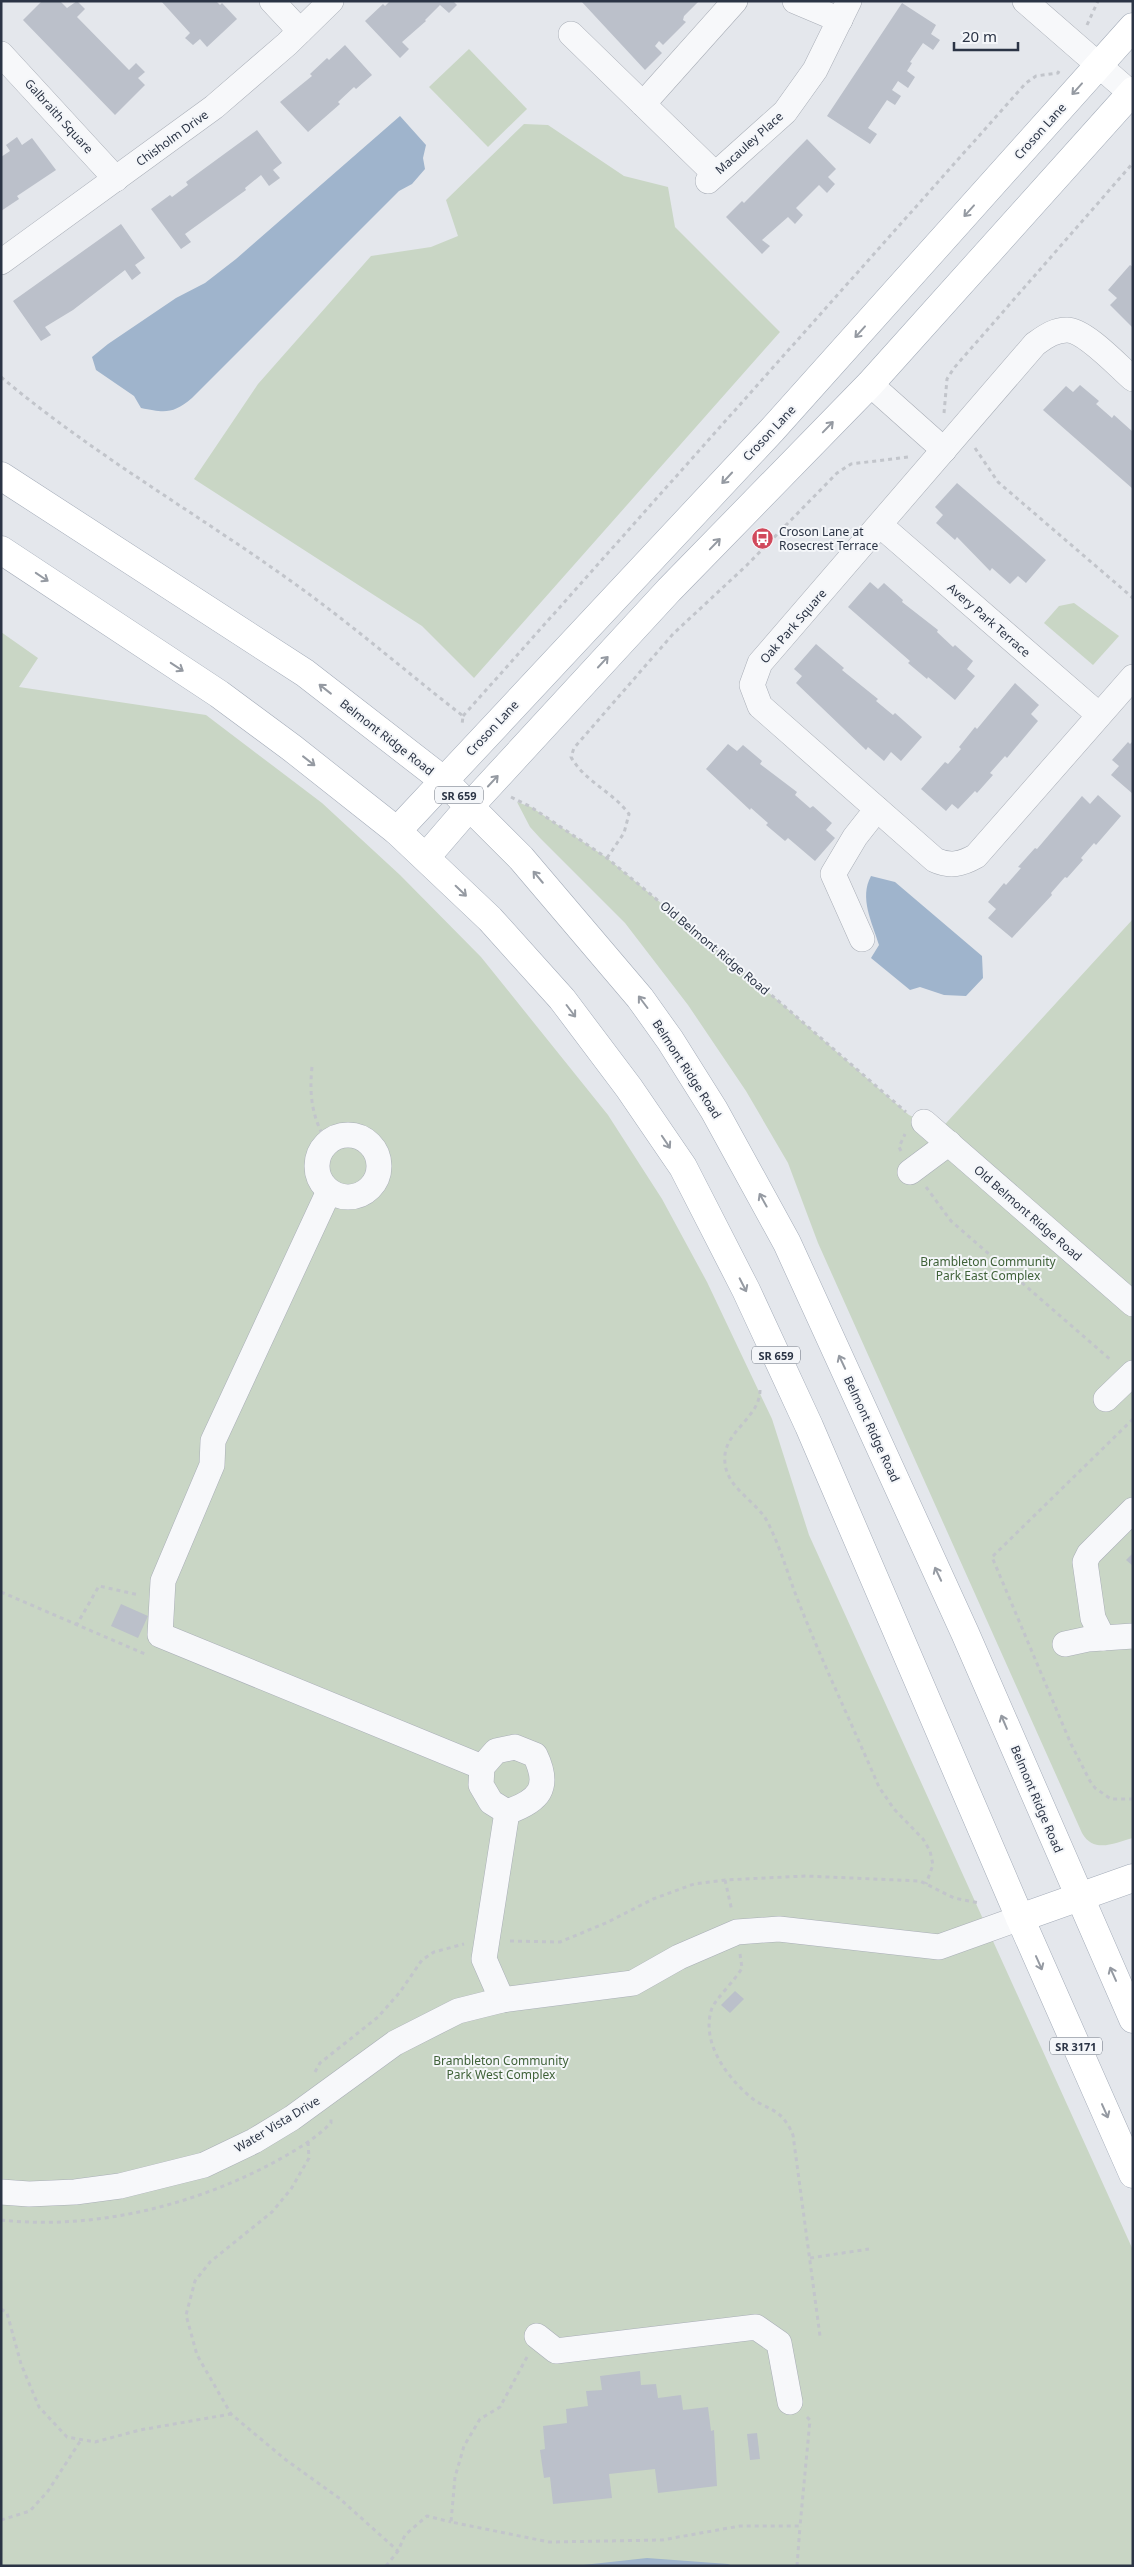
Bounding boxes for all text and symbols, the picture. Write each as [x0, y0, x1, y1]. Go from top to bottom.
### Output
scale bar [954, 20, 1018, 52]
text: 20 m [962, 26, 997, 46]
street label: Galbraith Square [21, 75, 97, 157]
one-way arrow [1071, 83, 1083, 96]
street label: Croson Lane [1010, 99, 1070, 163]
street label: Chisholm Drive [132, 106, 212, 170]
street label: Macauley Place [711, 108, 787, 178]
one-way arrow [963, 204, 974, 217]
one-way arrow [854, 325, 866, 338]
street label: Croson Lane [739, 401, 799, 465]
one-way arrow [822, 421, 834, 433]
one-way arrow [721, 471, 733, 484]
place label: Croson Lane at Rosecrest Terrace [779, 523, 878, 554]
bus stop icon: Croson Lane at Rosecrest Terrace [751, 526, 775, 550]
one-way arrow [709, 537, 721, 550]
one-way arrow [34, 573, 48, 583]
street label: Avery Park Terrace [944, 579, 1034, 661]
street label: Oak Park Square [756, 585, 830, 667]
one-way arrow [597, 655, 609, 668]
one-way arrow [170, 662, 184, 672]
one-way arrow [318, 684, 332, 694]
street label: Belmont Ridge Road [336, 695, 438, 779]
street label: Croson Lane [462, 696, 522, 760]
one-way arrow [303, 756, 316, 767]
one-way arrow [487, 775, 499, 788]
road number: SR 659 [435, 786, 483, 804]
one-way arrow [532, 871, 544, 884]
one-way arrow [455, 885, 467, 897]
street label: Old Belmont Ridge Road [657, 897, 773, 999]
one-way arrow [637, 996, 648, 1009]
one-way arrow [566, 1004, 576, 1018]
street label: Belmont Ridge Road [649, 1016, 725, 1122]
one-way arrow [661, 1135, 671, 1149]
street label: Old Belmont Ridge Road [970, 1161, 1086, 1265]
one-way arrow [758, 1193, 768, 1208]
park label: Brambleton Community Park East Complex [920, 1253, 1057, 1284]
one-way arrow [739, 1277, 748, 1292]
road number: SR 659 [752, 1346, 800, 1364]
one-way arrow [836, 1355, 846, 1370]
street label: Belmont Ridge Road [840, 1373, 904, 1485]
one-way arrow [933, 1567, 943, 1582]
one-way arrow [998, 1715, 1008, 1730]
street label: Belmont Ridge Road [1007, 1743, 1067, 1855]
one-way arrow [1035, 1955, 1045, 1970]
one-way arrow [1107, 1967, 1117, 1982]
road number: SR 3171 [1050, 2038, 1102, 2054]
park label: Brambleton Community Park West Complex [433, 2052, 570, 2083]
street label: Water Vista Drive [231, 2092, 323, 2156]
one-way arrow [1101, 2103, 1110, 2118]

